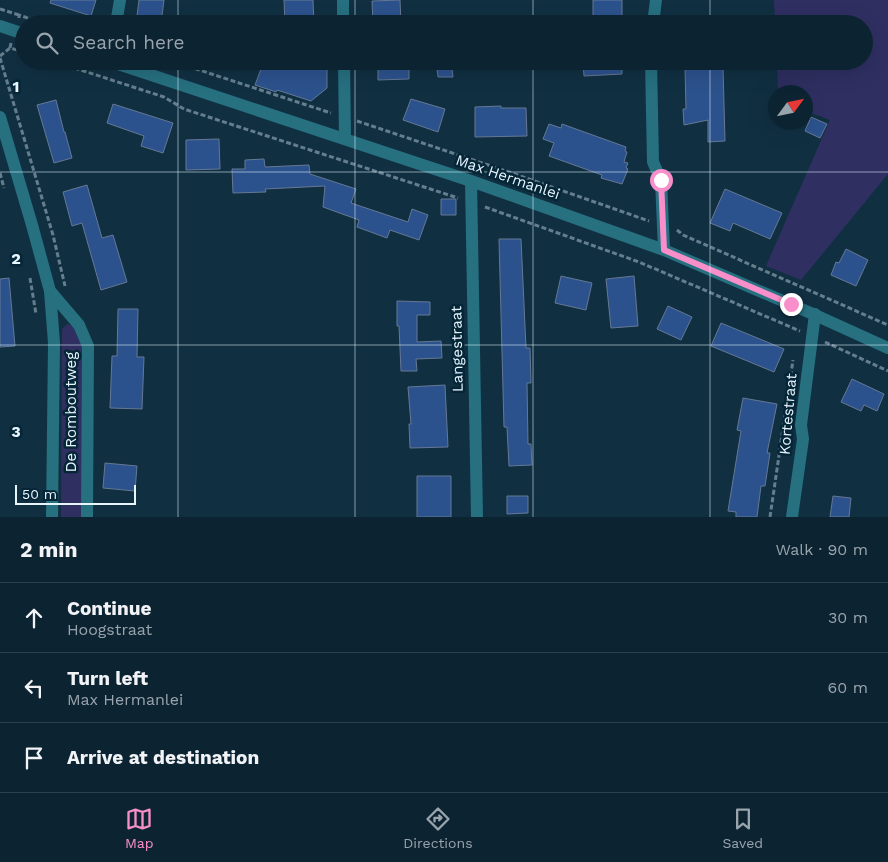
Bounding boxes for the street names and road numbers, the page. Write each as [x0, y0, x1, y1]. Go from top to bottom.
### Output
street label: Max Hermanlei [454, 151, 562, 203]
street label: Langestraat [447, 305, 467, 392]
street label: De Romboutweg [62, 352, 80, 472]
street label: Kortestraat [775, 372, 801, 456]

